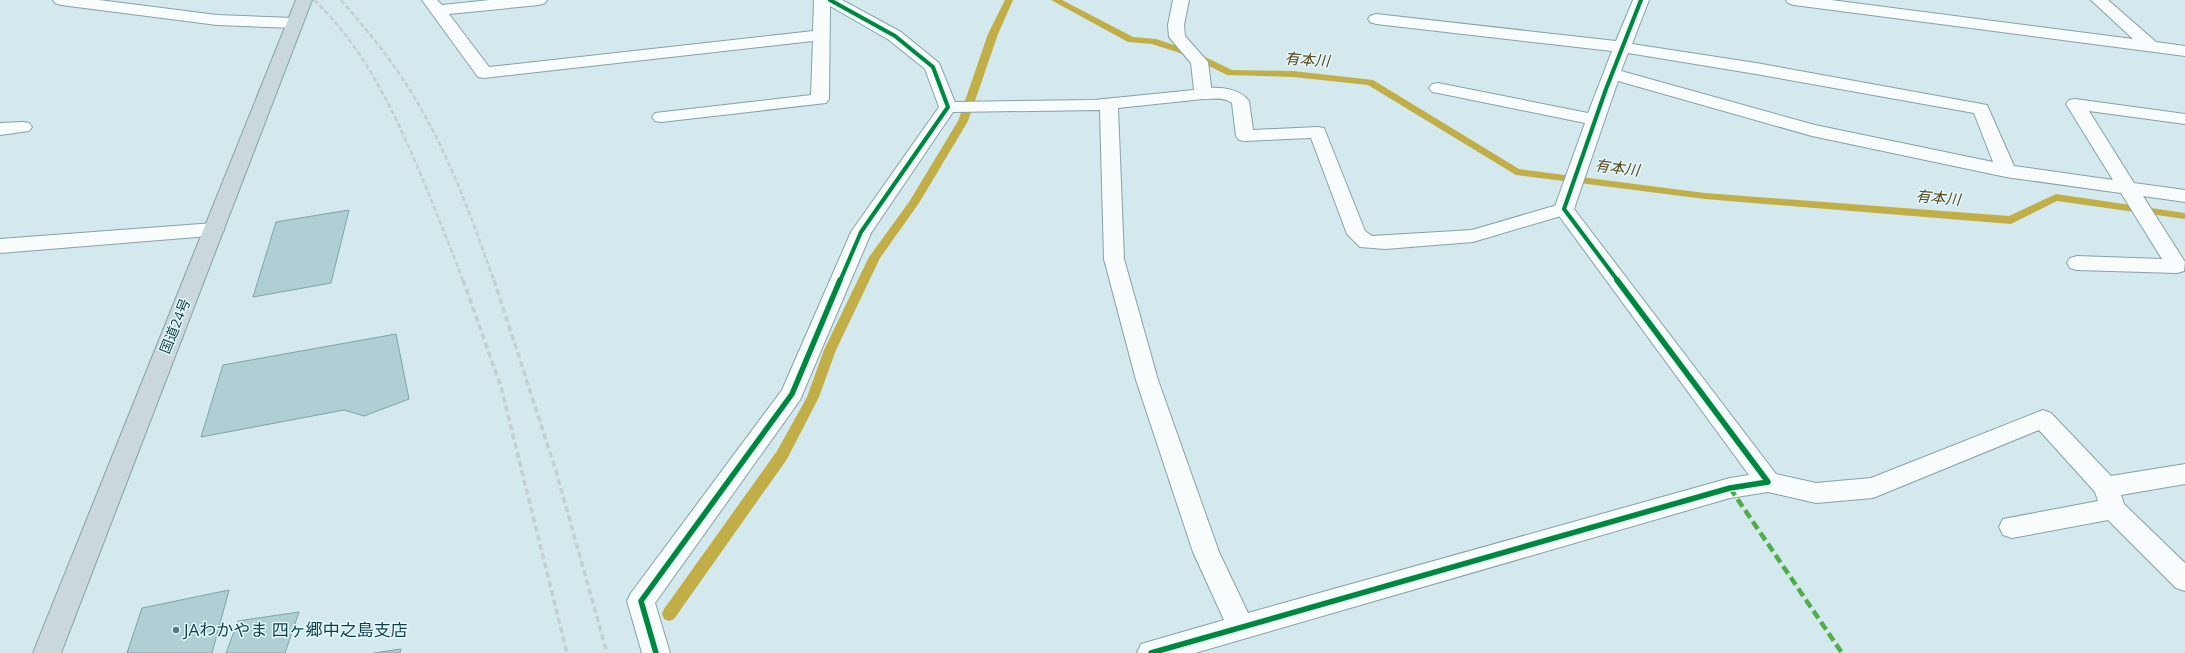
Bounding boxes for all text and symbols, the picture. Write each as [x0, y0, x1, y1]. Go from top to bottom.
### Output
water label: 有本川 [1284, 47, 1332, 71]
water label: 有本川 [1594, 154, 1643, 180]
water label: 有本川 [1915, 185, 1963, 209]
street label: 国道24号 [155, 295, 194, 356]
place label: JAわかやま 四ヶ郷中之島支店 [182, 618, 408, 641]
marker: JAわかやま 四ヶ郷中之島支店 [171, 625, 181, 635]

